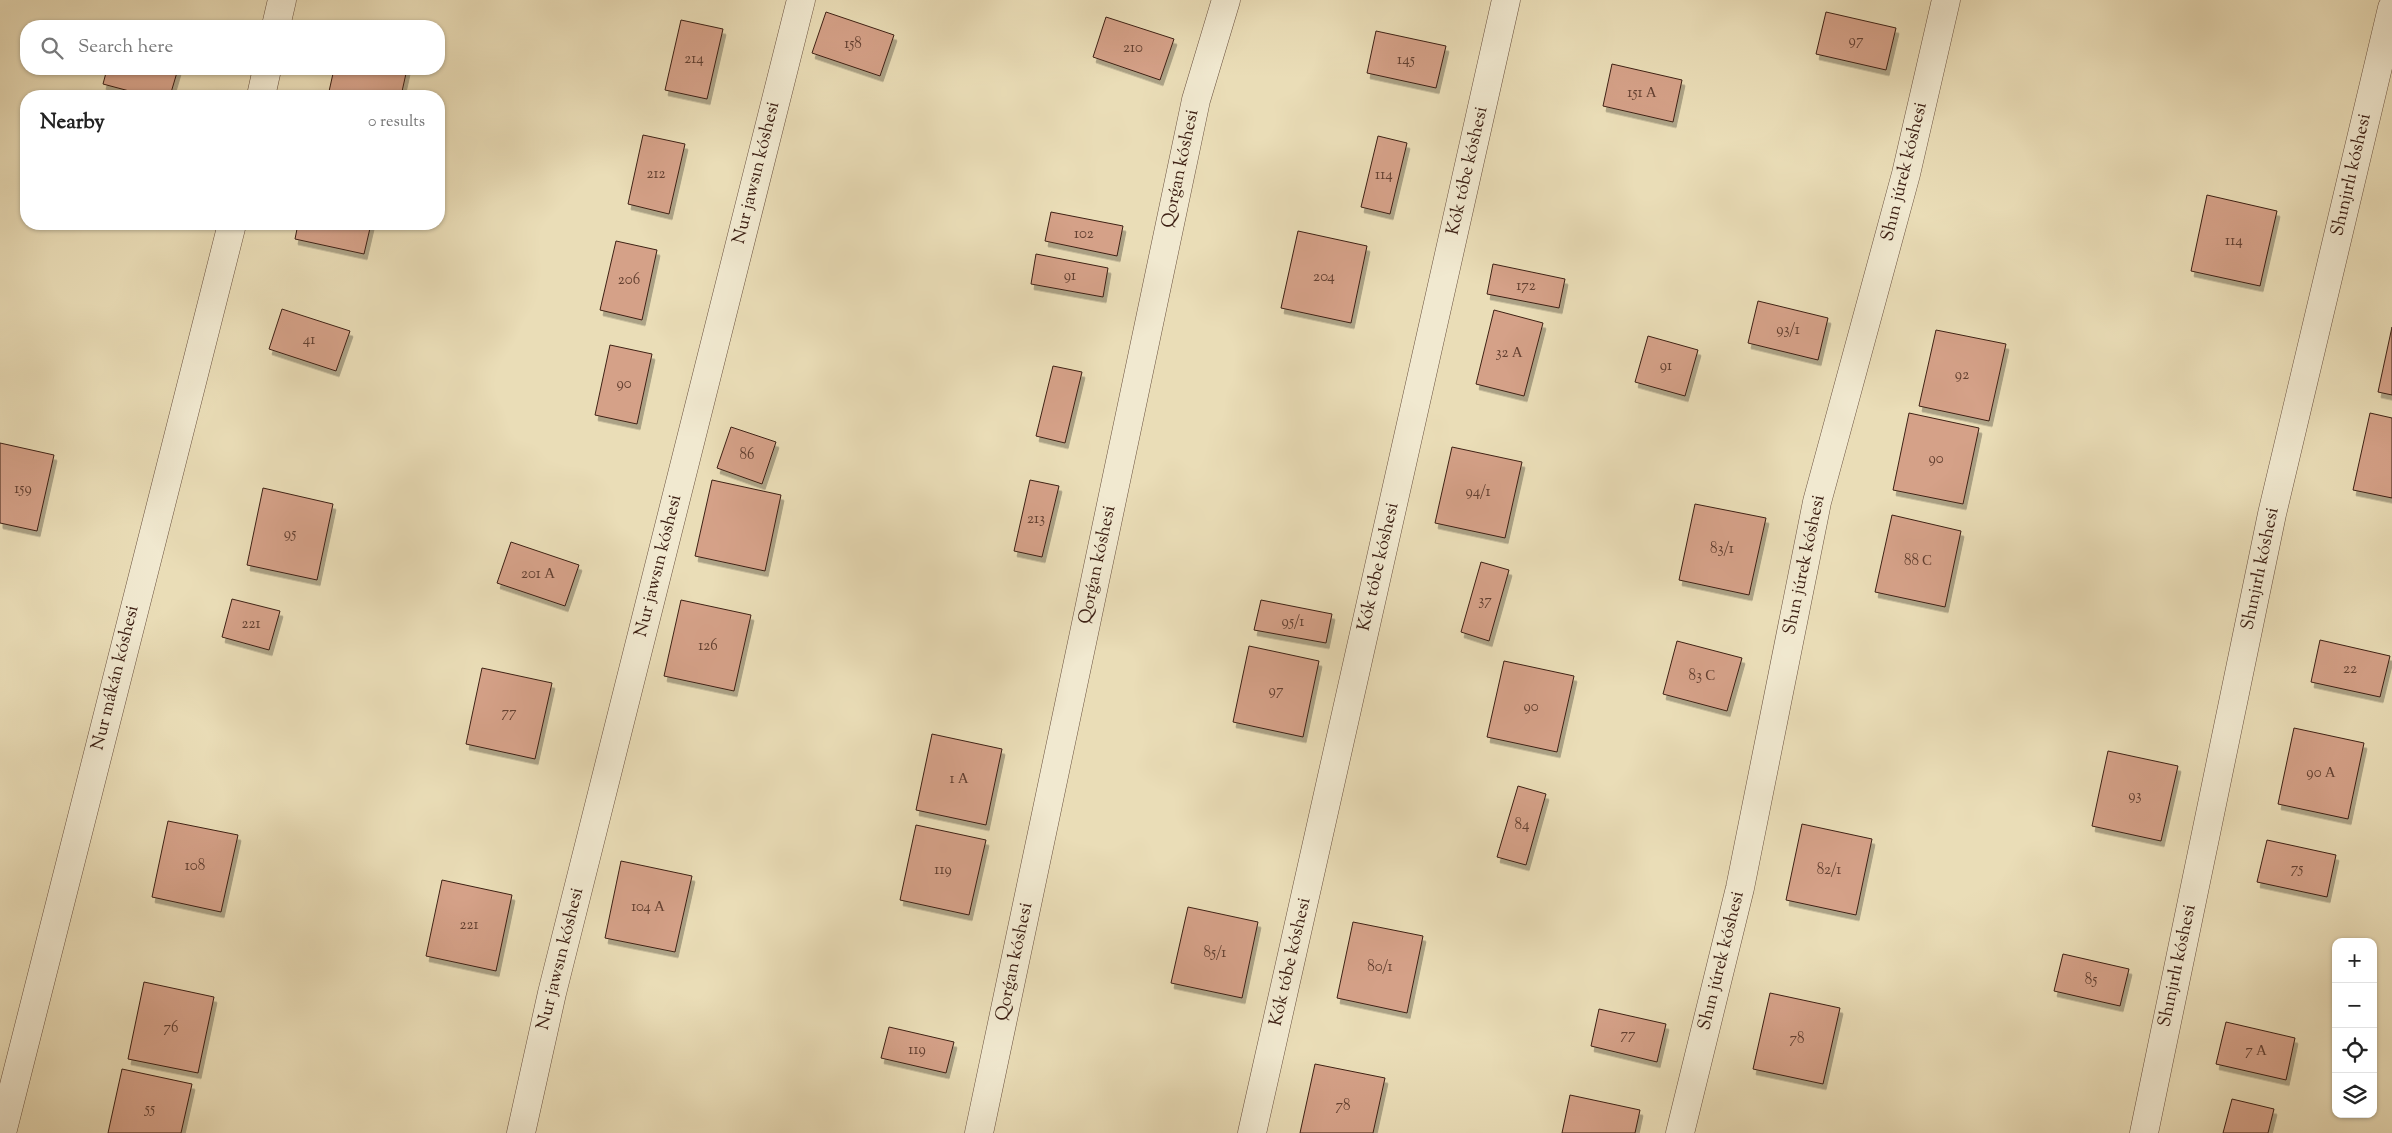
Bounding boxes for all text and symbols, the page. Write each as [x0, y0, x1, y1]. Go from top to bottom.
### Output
search box [20, 20, 445, 75]
house number: 97 [1849, 31, 1864, 52]
icon: search [38, 34, 66, 62]
text: Search here [78, 34, 173, 61]
house number: 158 [844, 34, 862, 55]
house number: 210 [1123, 38, 1143, 59]
house number: 214 [684, 49, 704, 70]
house number: 145 [1397, 50, 1415, 71]
house number: 151 А [1627, 83, 1657, 104]
street label: Nur jawsın kóshesi [727, 99, 787, 247]
street label: Shın júrek kóshesi [1875, 100, 1935, 244]
street label: Kók tóbe kóshesi [1441, 104, 1495, 238]
street label: Qorǵan kóshesi [1156, 107, 1206, 231]
text: Nearby [40, 108, 105, 138]
text: 0 results [368, 111, 425, 134]
street label: Shınjırlı kóshesi [2325, 111, 2379, 239]
house number: 212 [646, 164, 666, 185]
house number: 114 [1375, 165, 1393, 186]
house number: 102 [1074, 224, 1094, 245]
house number: 114 [2225, 231, 2243, 252]
house number: 91 [1064, 266, 1076, 287]
house number: 204 [1313, 267, 1335, 288]
house number: 206 [618, 270, 640, 291]
house number: 172 [1516, 276, 1536, 297]
house number: 93/1 [1776, 320, 1800, 341]
house number: 41 [303, 330, 315, 351]
house number: 32 А [1495, 343, 1523, 364]
house number: 91 [1660, 356, 1672, 377]
house number: 92 [1955, 365, 1969, 386]
house number: 90 [616, 374, 632, 395]
house number: 86 [740, 445, 754, 466]
house number: 90 [1928, 449, 1944, 470]
house number: 159 [14, 479, 32, 500]
house number: 94/1 [1465, 482, 1491, 503]
street label: Nur jawsın kóshesi [629, 492, 689, 640]
street label: Shın júrek kóshesi [1777, 493, 1833, 637]
street label: Kók tóbe kóshesi [1352, 500, 1406, 634]
street label: Qorǵan kóshesi [1073, 503, 1123, 627]
street label: Shınjırlı kóshesi [2235, 505, 2287, 633]
house number: 213 [1027, 509, 1045, 530]
house number: 95 [284, 524, 296, 545]
house number: 83/1 [1710, 539, 1734, 560]
house number: 88 С [1904, 551, 1932, 572]
house number: 201 А [521, 564, 555, 585]
house number: 37 [1478, 591, 1492, 612]
street label: Nur mákán kóshesi [85, 603, 147, 753]
house number: 95/1 [1282, 612, 1304, 633]
house number: 221 [241, 614, 261, 635]
house number: 126 [698, 636, 718, 657]
house number: 22 [2343, 659, 2357, 680]
house number: 83 С [1689, 666, 1715, 687]
house number: 97 [1269, 681, 1284, 702]
house number: 90 [1523, 697, 1539, 718]
house number: 77 [501, 703, 517, 724]
house number: 90 А [2306, 763, 2336, 784]
house number: 1 А [949, 769, 969, 790]
house number: 93 [2128, 786, 2142, 807]
house number: 84 [1515, 815, 1530, 836]
house number: 108 [185, 856, 205, 877]
house number: 75 [2291, 859, 2303, 880]
house number: 119 [934, 860, 952, 881]
house number: 82/1 [1817, 860, 1841, 881]
street label: Nur jawsın kóshesi [531, 885, 591, 1033]
street label: Shın júrek kóshesi [1692, 889, 1752, 1033]
street label: Kók tóbe kóshesi [1264, 895, 1318, 1029]
house number: 104 А [631, 897, 665, 918]
street label: Qorǵan kóshesi [990, 900, 1040, 1024]
street label: Shınjırlı kóshesi [2152, 902, 2204, 1030]
house number: 221 [459, 915, 479, 936]
map controls [2332, 938, 2377, 1118]
button: + [2332, 938, 2377, 983]
house number: 85/1 [1204, 943, 1226, 964]
house number: 80/1 [1367, 957, 1393, 978]
house number: 85 [2085, 970, 2097, 991]
button: − [2332, 983, 2377, 1028]
house number: 76 [164, 1018, 178, 1039]
house number: 77 [1620, 1025, 1636, 1046]
button: locate [2332, 1028, 2377, 1073]
house number: 78 [1789, 1029, 1805, 1050]
house number: 119 [908, 1040, 926, 1061]
house number: 7 А [2245, 1041, 2267, 1062]
button: layers [2332, 1073, 2377, 1118]
house number: 78 [1335, 1096, 1351, 1117]
house number: 55 [144, 1099, 155, 1120]

